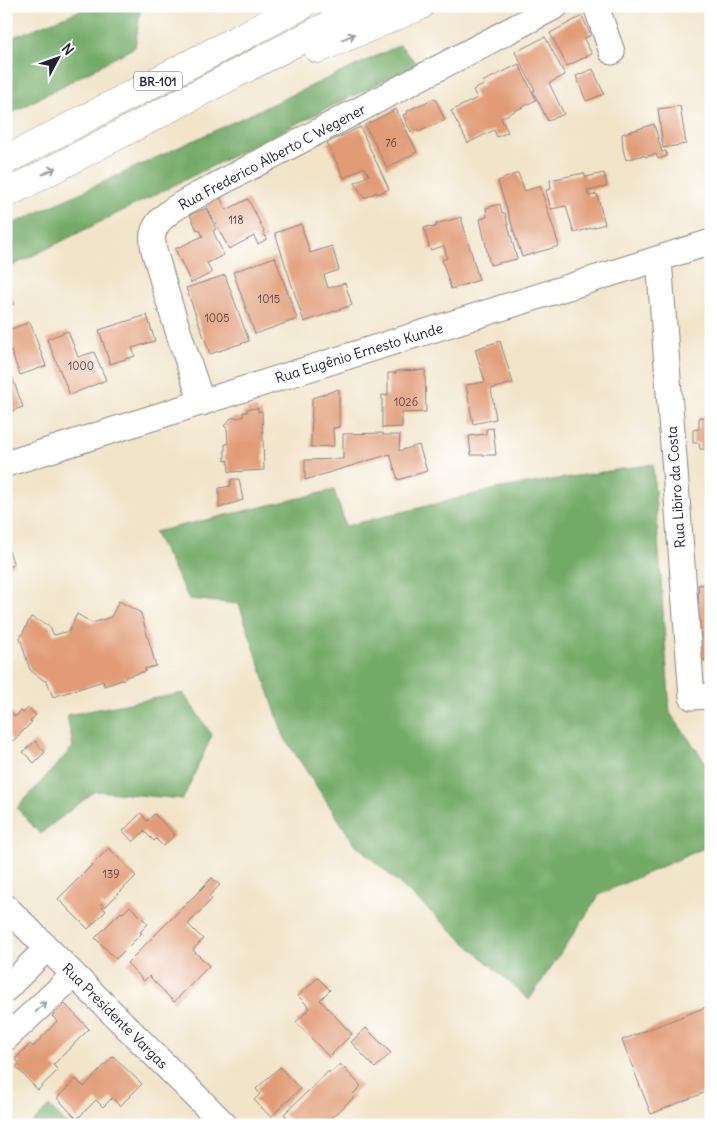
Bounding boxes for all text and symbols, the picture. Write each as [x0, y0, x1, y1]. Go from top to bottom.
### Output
one-way arrow [340, 31, 355, 41]
north arrow [32, 32, 82, 82]
text: N [58, 40, 78, 59]
road number: BR-101 [134, 72, 182, 90]
street label: Rua Frederico Alberto C Wegener [175, 100, 369, 214]
house number: 76 [385, 136, 397, 150]
one-way arrow [42, 166, 57, 176]
house number: 118 [228, 213, 244, 227]
house number: 1015 [258, 292, 280, 306]
house number: 1005 [204, 311, 230, 325]
street label: Rua Eugênio Ernesto Kunde [273, 319, 445, 387]
house number: 1000 [68, 359, 94, 373]
house number: 1026 [394, 395, 418, 409]
street label: Rua Libiro da Costa [663, 425, 689, 549]
house number: 139 [103, 867, 119, 881]
street label: Rua Presidente Vargas [58, 959, 172, 1073]
one-way arrow [34, 1001, 47, 1013]

